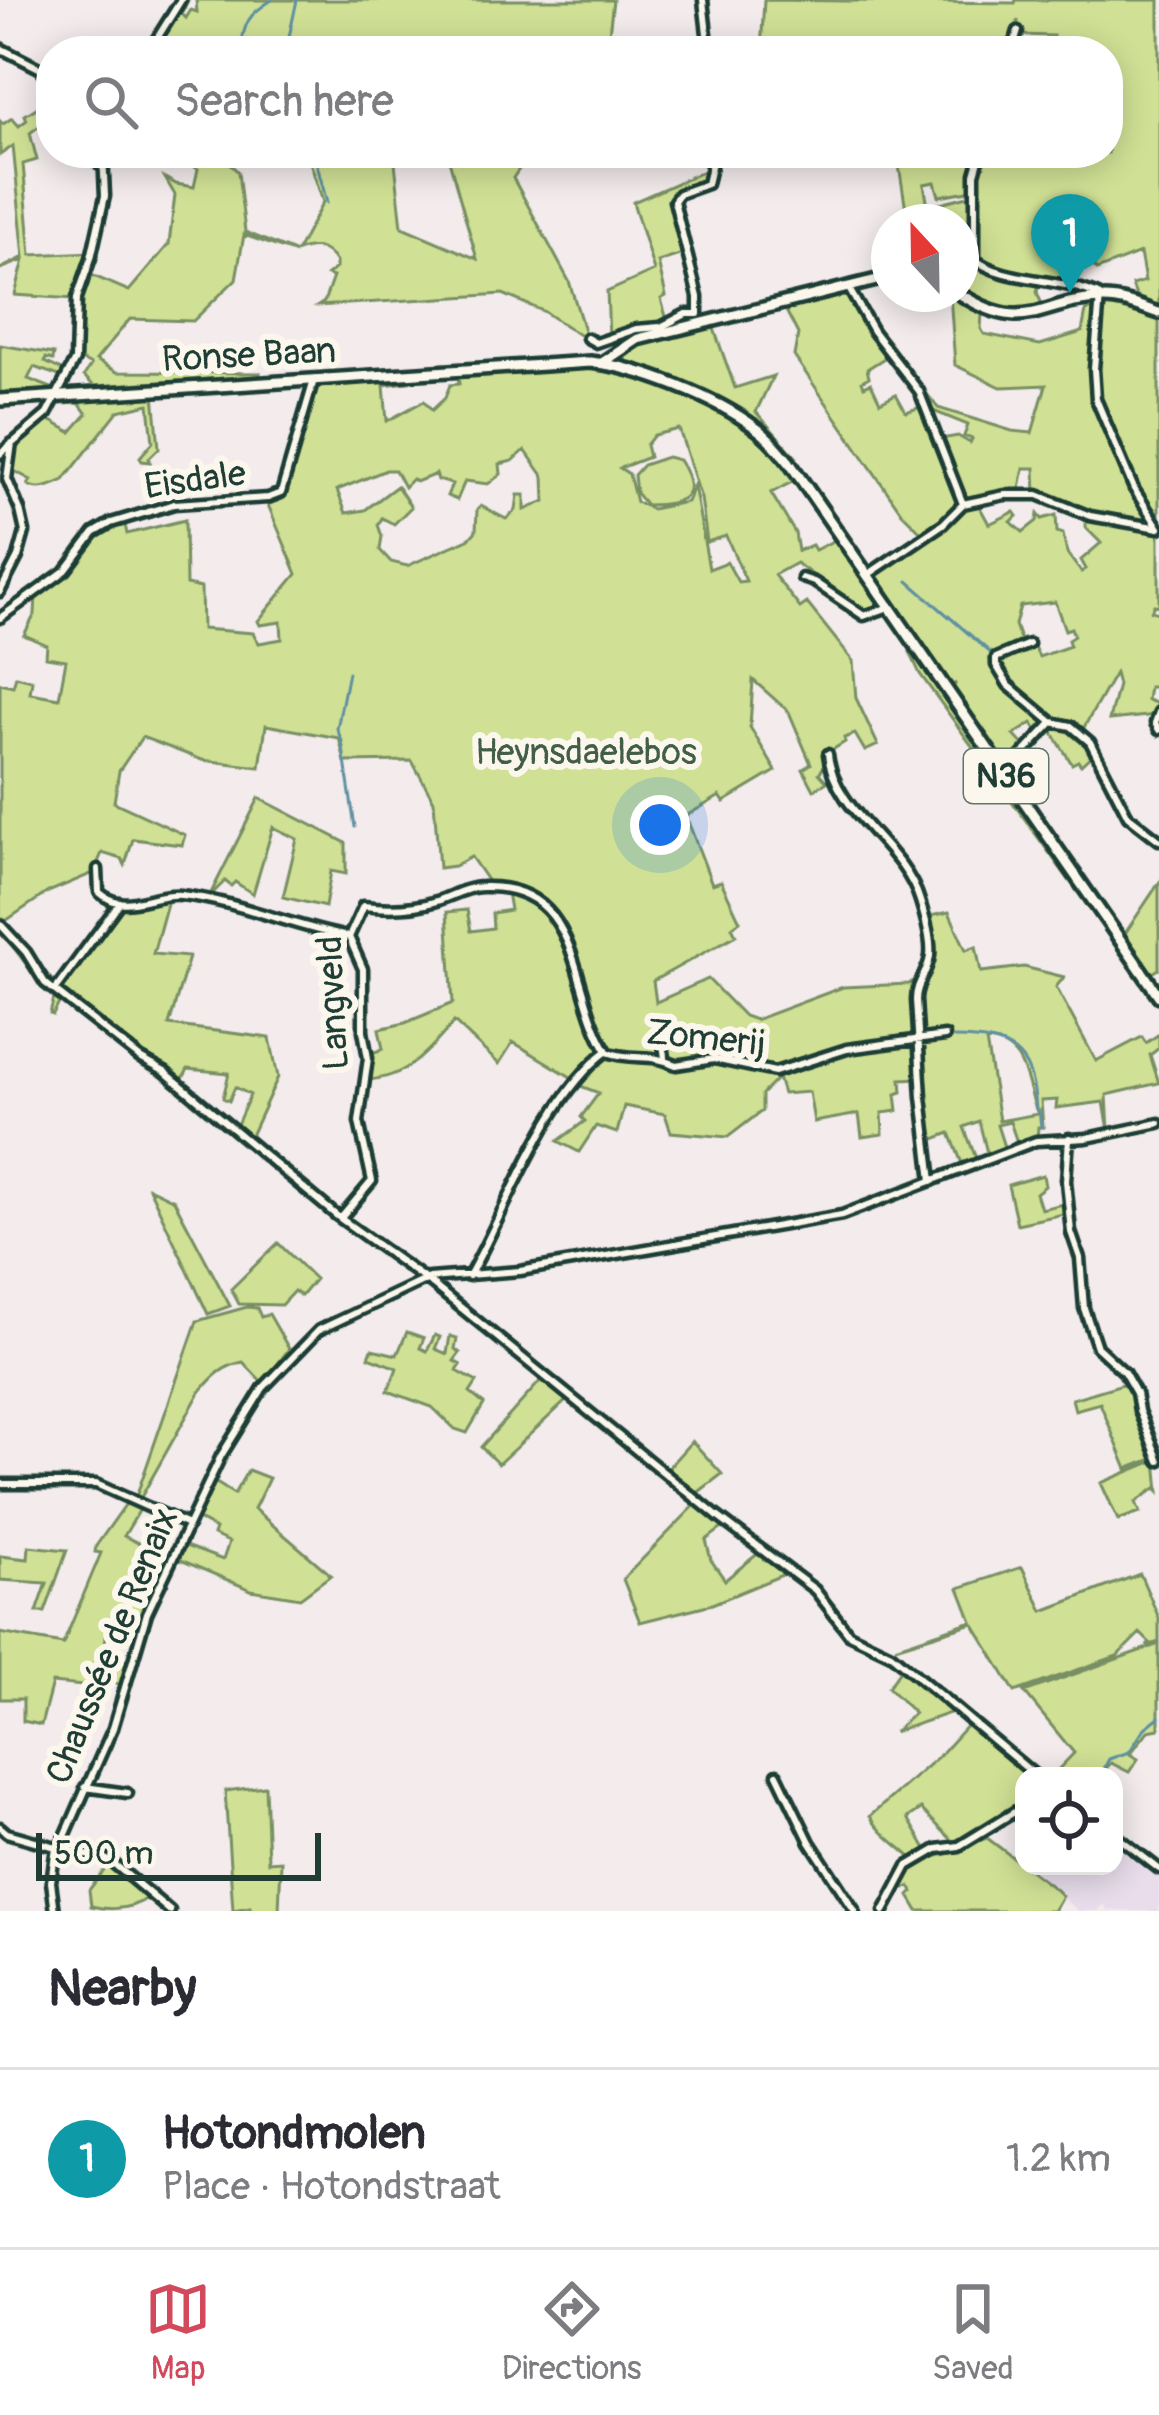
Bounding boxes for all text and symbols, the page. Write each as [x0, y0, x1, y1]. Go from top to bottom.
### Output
search box [36, 36, 1123, 168]
icon: search [78, 69, 144, 135]
text: Search here [174, 74, 394, 130]
pin: 1 [1031, 194, 1109, 293]
north arrow [871, 204, 979, 312]
street label: Ronse Baan [161, 328, 337, 382]
street label: Eisdale [141, 451, 249, 509]
park label: Heynsdaelebos [475, 730, 697, 775]
road number: N36 [964, 749, 1048, 803]
your location [630, 795, 690, 855]
street label: Langveld [307, 935, 359, 1071]
street label: Zomerij [644, 1009, 768, 1067]
street label: Chaussée de Renaix [36, 1502, 188, 1790]
map controls [1015, 1767, 1123, 1875]
button: locate [1015, 1767, 1123, 1875]
scale bar [36, 1827, 321, 1880]
text: 500 m [54, 1833, 153, 1874]
text: Nearby [48, 1957, 196, 2021]
text: Hotondmolen [162, 2106, 426, 2162]
text: 1 [79, 2134, 95, 2183]
text: 1.2 km [1006, 2134, 1111, 2183]
text: Place · Hotondstraat [162, 2162, 500, 2211]
tab: Map [145, 2276, 211, 2389]
tab: Directions [502, 2276, 642, 2389]
tab: Saved [932, 2276, 1014, 2389]

